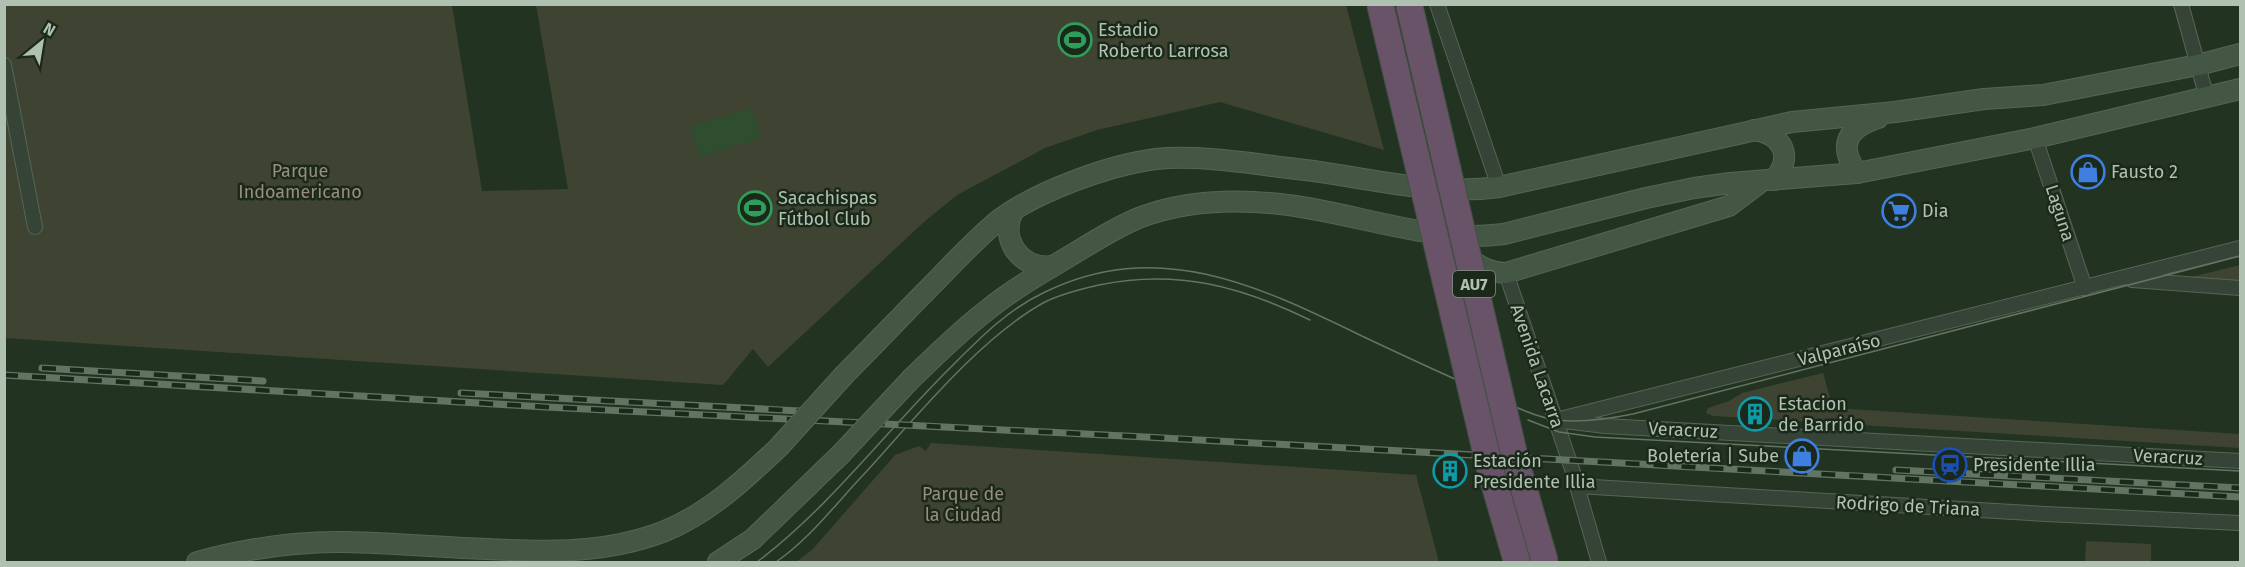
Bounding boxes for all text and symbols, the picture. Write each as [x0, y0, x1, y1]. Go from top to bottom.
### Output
north arrow [12, 12, 72, 72]
text: N [40, 19, 59, 40]
place label: Estadio Roberto Larrosa [1098, 19, 1229, 62]
sports icon: Estadio Roberto Larrosa [1057, 22, 1093, 58]
shop icon: Fausto 2 [2070, 154, 2106, 190]
park label: Parque Indoamericano [238, 160, 362, 203]
place label: Fausto 2 [2111, 161, 2178, 183]
street label: Laguna [2041, 182, 2079, 244]
place label: Sacachispas Fútbol Club [778, 187, 877, 230]
sports icon: Sacachispas Fútbol Club [737, 190, 773, 226]
supermarket icon: Dia [1881, 193, 1917, 229]
place label: Dia [1922, 200, 1948, 222]
road number: AU7 [1453, 271, 1495, 297]
street label: Avenida Lacarra [1505, 301, 1569, 431]
street label: Valparaíso [1795, 329, 1883, 371]
place label: Estacion de Barrido [1778, 393, 1864, 436]
building icon: Estacion de Barrido [1737, 396, 1773, 432]
street label: Veracruz [1648, 417, 1718, 443]
shop icon: Boletería | Sube [1784, 438, 1820, 474]
street label: Veracruz [2133, 444, 2203, 470]
place label: Boletería | Sube [1647, 445, 1779, 467]
station icon: Presidente Illia [1932, 447, 1968, 483]
place label: Estación Presidente Illia [1473, 450, 1595, 493]
building icon: Estación Presidente Illia [1432, 453, 1468, 489]
place label: Presidente Illia [1973, 454, 2095, 476]
park label: Parque de la Ciudad [922, 483, 1004, 526]
street label: Rodrigo de Triana [1835, 491, 1981, 521]

